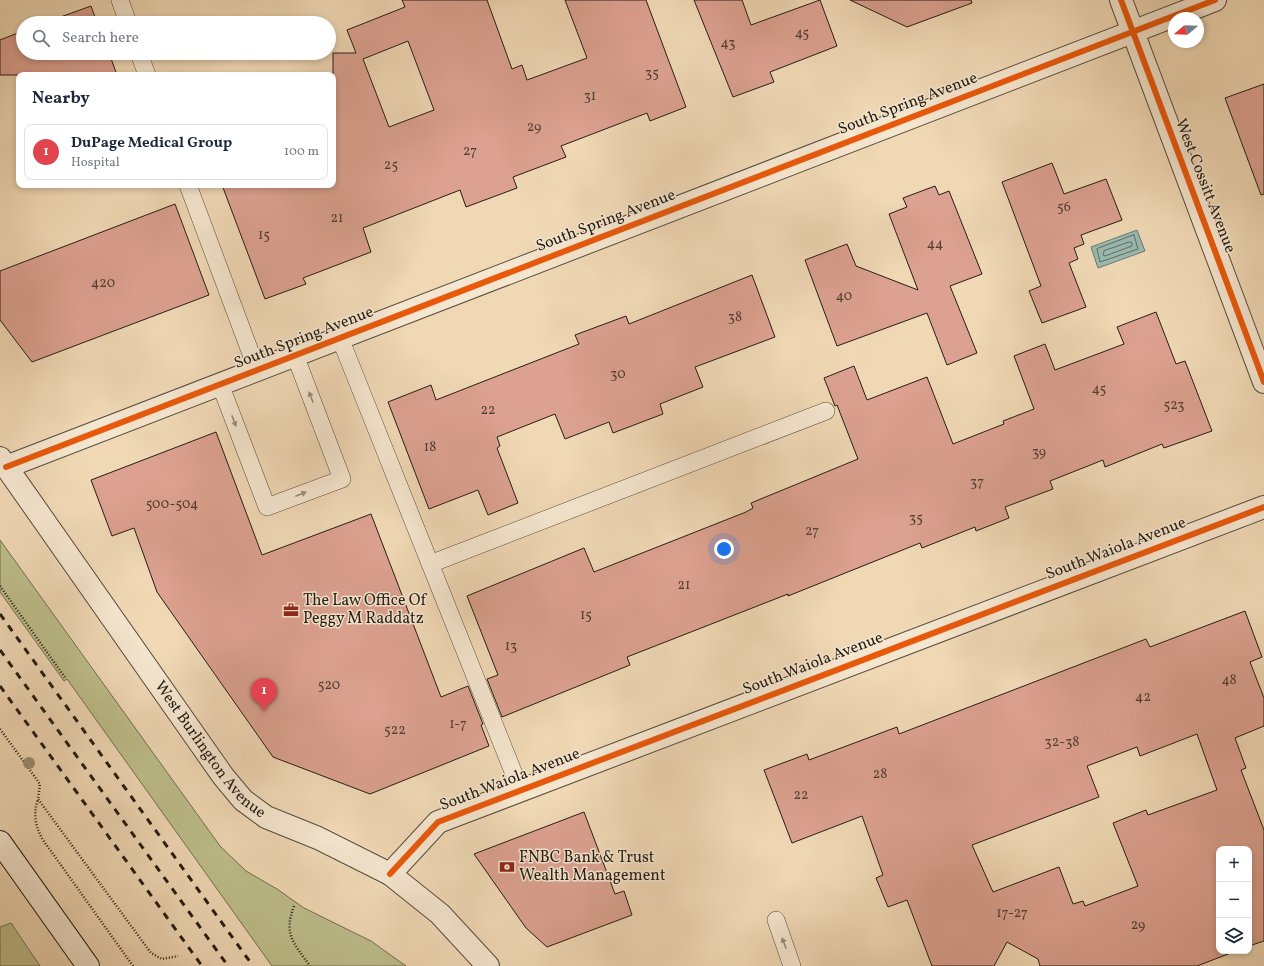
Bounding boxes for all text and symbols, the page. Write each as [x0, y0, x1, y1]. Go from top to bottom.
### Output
north arrow [1168, 12, 1204, 48]
search box [16, 16, 336, 60]
house number: 45 [795, 24, 809, 43]
icon: search [30, 27, 52, 49]
text: Search here [62, 28, 139, 49]
house number: 43 [721, 34, 735, 53]
house number: 35 [645, 64, 659, 83]
street label: South Spring Avenue [835, 67, 981, 141]
text: Nearby [32, 87, 90, 110]
house number: 31 [584, 87, 596, 106]
street label: West Cossitt Avenue [1169, 116, 1241, 256]
house number: 29 [527, 118, 541, 137]
text: DuPage Medical Group [71, 133, 232, 154]
house number: 27 [463, 142, 477, 161]
text: 1 [43, 143, 49, 161]
text: 100 m [284, 143, 319, 161]
text: Hospital [71, 154, 120, 172]
house number: 25 [384, 156, 398, 175]
street label: South Spring Avenue [533, 184, 679, 258]
house number: 56 [1057, 198, 1071, 217]
house number: 21 [331, 209, 343, 228]
house number: 15 [258, 226, 270, 245]
house number: 44 [927, 235, 943, 254]
house number: 420 [91, 274, 115, 293]
house number: 40 [836, 287, 852, 306]
street label: South Spring Avenue [231, 301, 377, 375]
house number: 38 [728, 308, 742, 327]
house number: 30 [610, 365, 626, 384]
house number: 45 [1092, 380, 1106, 399]
one-way arrow [307, 391, 313, 403]
house number: 523 [1163, 396, 1185, 415]
house number: 22 [480, 401, 496, 420]
one-way arrow [231, 415, 237, 427]
house number: 18 [424, 438, 436, 457]
house number: 39 [1032, 443, 1046, 462]
house number: 37 [970, 473, 984, 492]
one-way arrow [296, 491, 308, 497]
house number: 500-504 [146, 495, 198, 514]
house number: 35 [909, 509, 923, 528]
street label: South Waiola Avenue [1043, 512, 1189, 586]
house number: 27 [805, 522, 819, 541]
your location [714, 539, 734, 559]
house number: 21 [678, 576, 690, 595]
place label: The Law Office Of Peggy M Raddatz [303, 590, 427, 630]
office icon: The Law Office Of Peggy M Raddatz [282, 601, 300, 619]
house number: 15 [580, 606, 592, 625]
street label: South Waiola Avenue [740, 627, 886, 701]
house number: 13 [505, 637, 517, 656]
house number: 48 [1221, 671, 1237, 690]
house number: 520 [318, 676, 340, 695]
street label: West Burlington Avenue [149, 677, 270, 824]
pin: 1 [251, 678, 277, 711]
house number: 42 [1135, 688, 1151, 707]
house number: 1-7 [449, 715, 467, 734]
house number: 522 [384, 721, 406, 740]
house number: 32-38 [1045, 733, 1079, 752]
street label: South Waiola Avenue [437, 743, 583, 817]
house number: 28 [873, 765, 887, 784]
house number: 22 [793, 786, 809, 805]
map controls [1216, 846, 1252, 954]
button: + [1216, 846, 1252, 882]
place label: FNBC Bank & Trust Wealth Management [519, 847, 666, 887]
bank icon: FNBC Bank & Trust Wealth Management [498, 858, 516, 876]
button: − [1216, 882, 1252, 918]
house number: 17-27 [996, 904, 1028, 923]
house number: 29 [1131, 916, 1145, 935]
button: layers [1216, 918, 1252, 954]
one-way arrow [781, 937, 787, 949]

